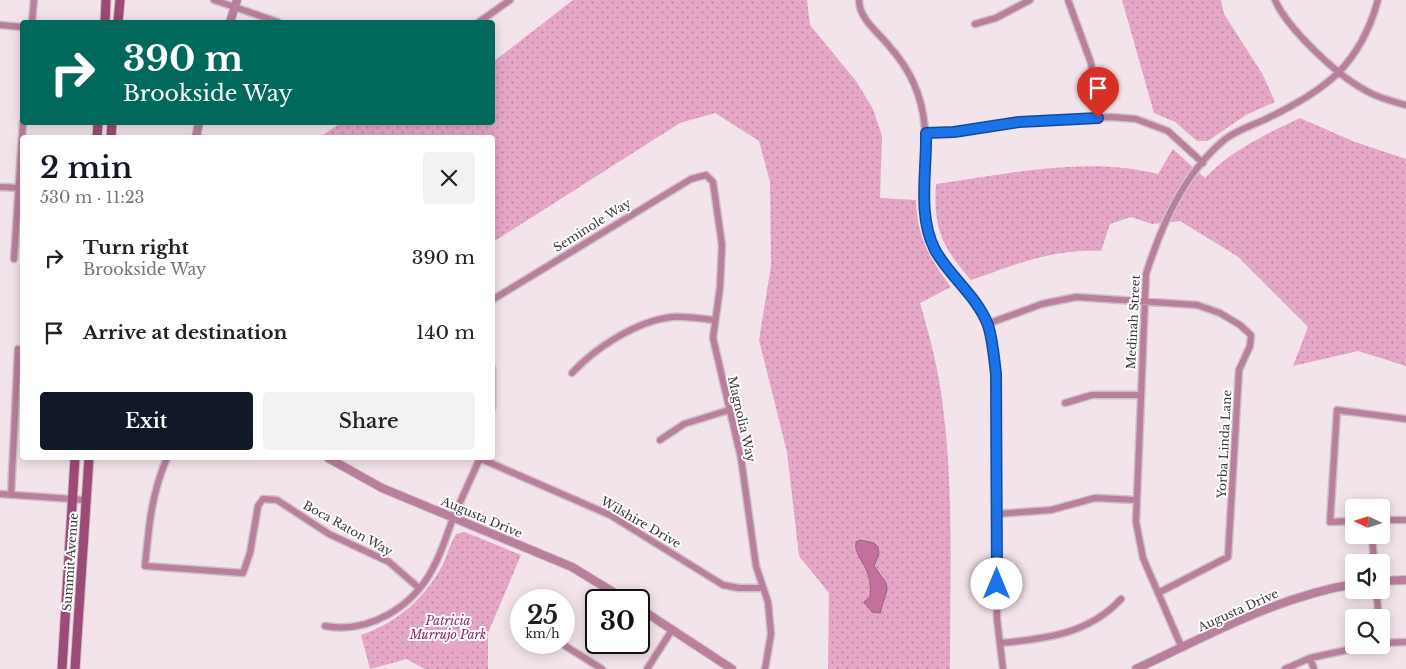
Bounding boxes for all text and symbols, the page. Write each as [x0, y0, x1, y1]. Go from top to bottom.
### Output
text: 390 m [123, 37, 243, 80]
icon: right [40, 40, 105, 105]
pin [1077, 67, 1119, 118]
icon: arrive [1084, 74, 1112, 102]
text: Brookside Way [123, 80, 293, 107]
text: 2 min [40, 149, 132, 186]
button: close [423, 152, 475, 204]
text: 530 m · 11:23 [40, 187, 144, 207]
street label: Seminole Way [550, 195, 634, 255]
text: Turn right [83, 236, 189, 259]
icon: right [40, 244, 68, 272]
text: 390 m [412, 246, 475, 269]
text: Brookside Way [83, 259, 206, 279]
street label: Medinah Street [1123, 274, 1143, 370]
icon: arrive [40, 319, 68, 347]
text: Arrive at destination [83, 321, 287, 344]
text: 140 m [416, 321, 475, 344]
street label: Magnolia Way [725, 375, 759, 464]
street label: Yorba Linda Lane [1214, 389, 1234, 500]
button: Exit [40, 392, 253, 450]
button: Share [263, 392, 475, 450]
street label: Augusta Drive [438, 493, 525, 541]
street label: Wilshire Drive [597, 493, 684, 551]
street label: Boca Raton Way [301, 497, 396, 559]
north arrow [1345, 499, 1390, 544]
map controls [1345, 499, 1390, 654]
street label: Summit Avenue [59, 512, 81, 612]
button: sound [1345, 554, 1390, 599]
position arrow [970, 557, 1022, 609]
street label: Augusta Drive [1194, 585, 1281, 635]
speed limit sign: 30 [585, 589, 650, 654]
text: 25 [527, 600, 558, 631]
button: search [1345, 609, 1390, 654]
park label: Patricia Murrujo Park [409, 613, 486, 642]
text: km/h [525, 626, 560, 641]

